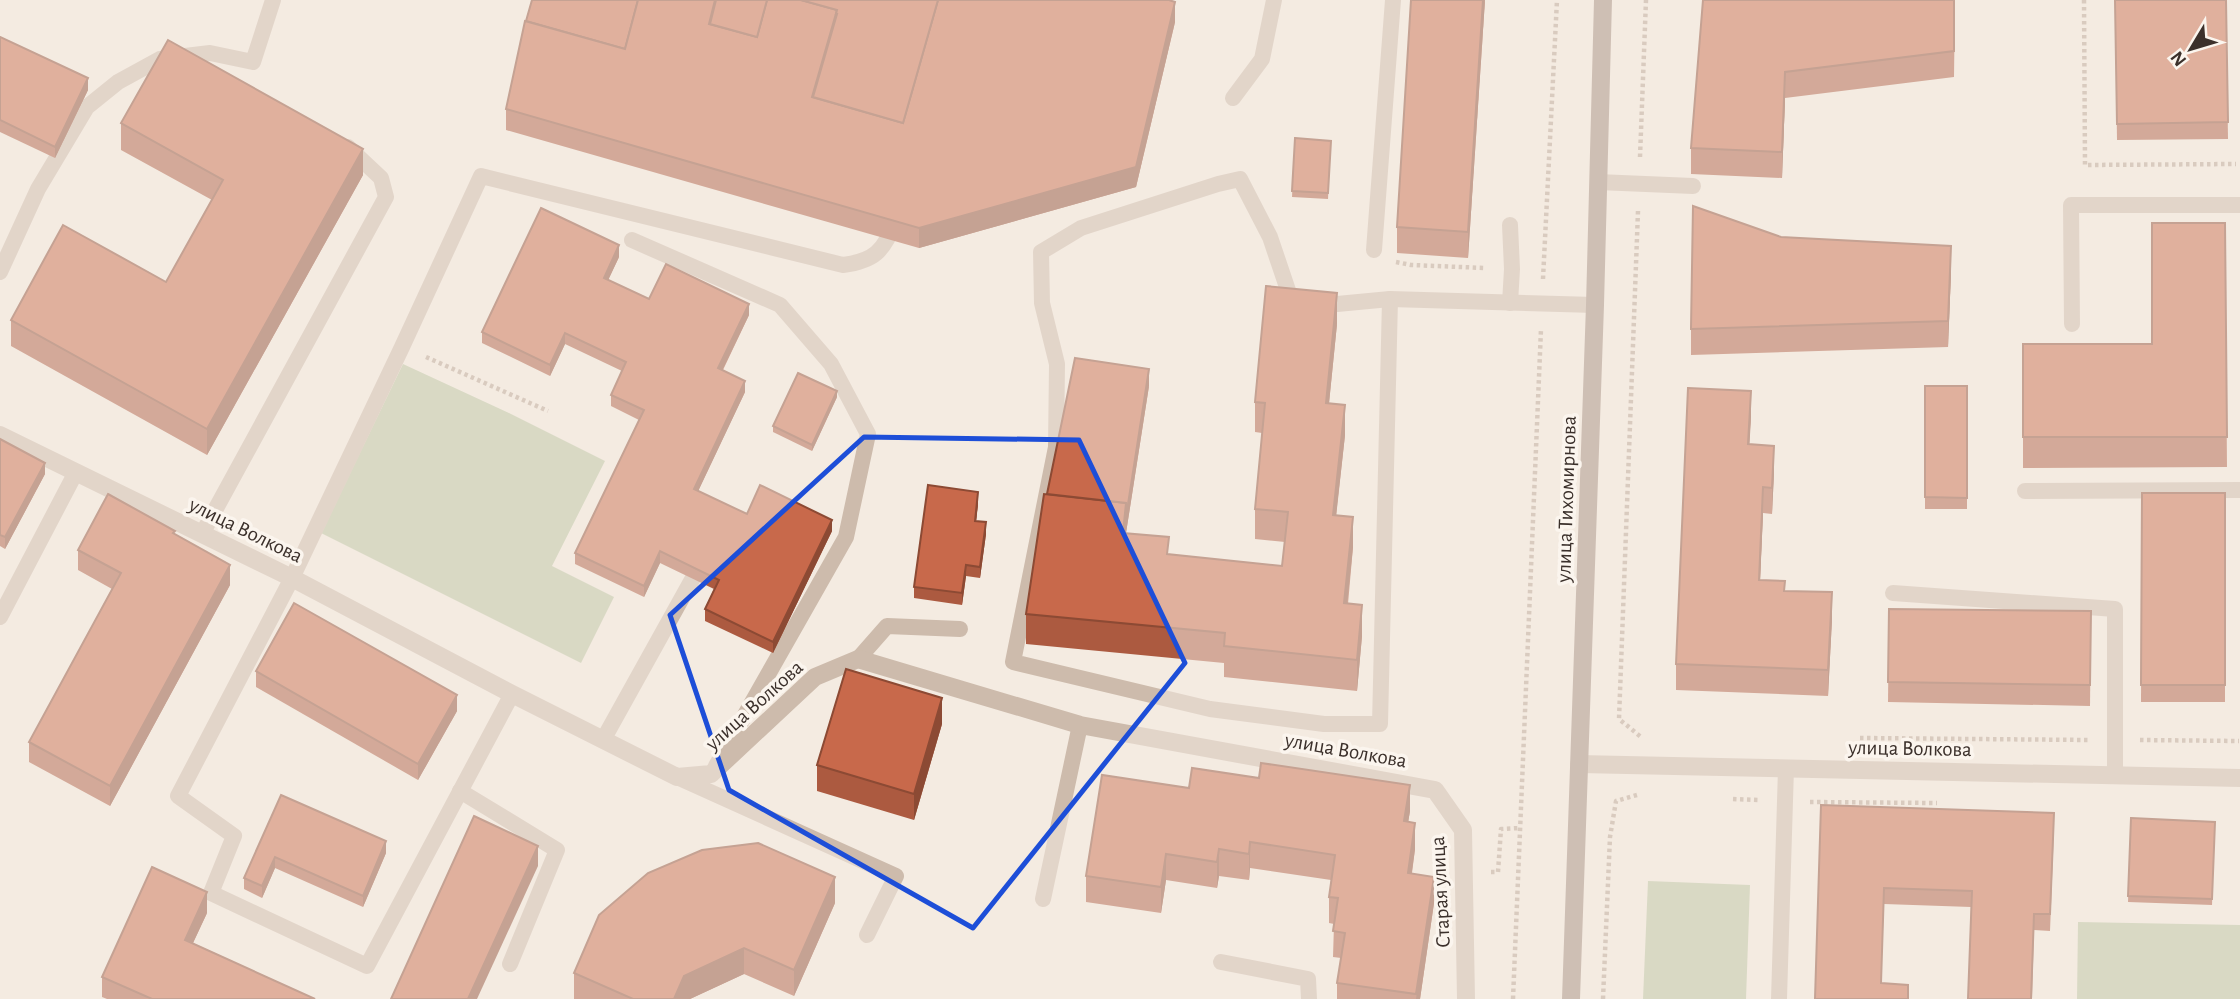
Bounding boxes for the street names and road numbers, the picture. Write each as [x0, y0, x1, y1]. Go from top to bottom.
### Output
street label: улица Тихомирнова [1553, 415, 1580, 584]
street label: улица Волкова [185, 494, 306, 567]
street label: улица Волкова [701, 656, 807, 755]
street label: улица Волкова [1282, 729, 1409, 772]
street label: улица Волкова [1847, 737, 1972, 760]
street label: Старая улица [1427, 835, 1454, 948]

